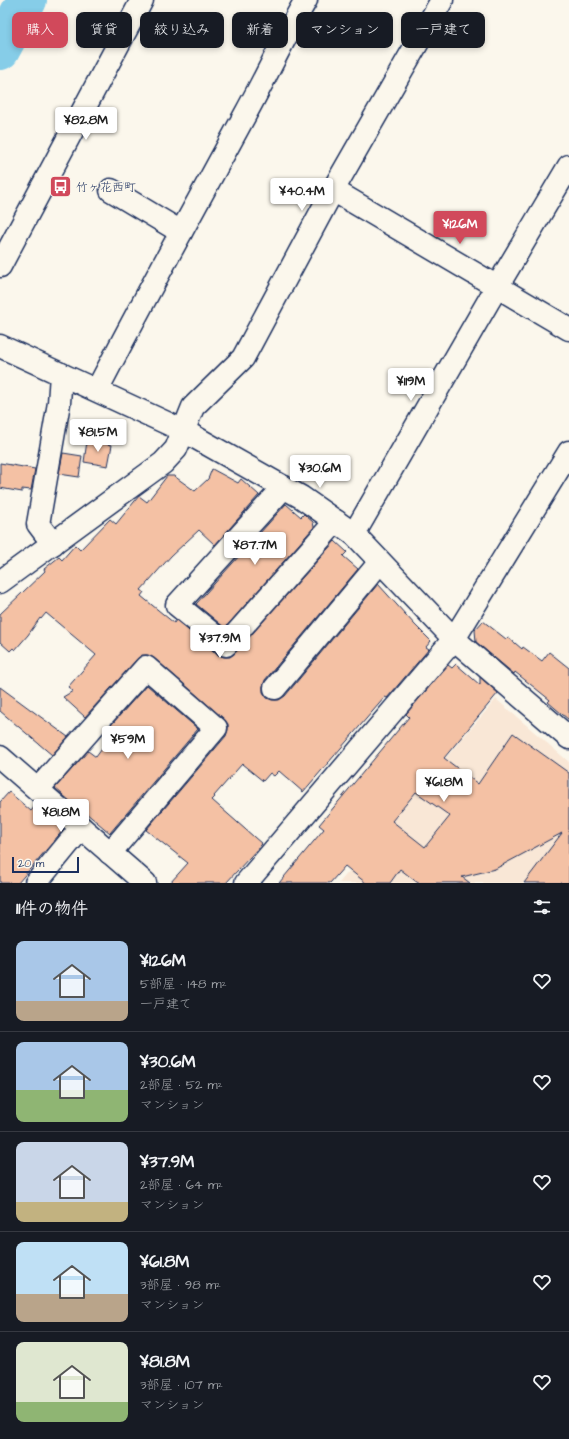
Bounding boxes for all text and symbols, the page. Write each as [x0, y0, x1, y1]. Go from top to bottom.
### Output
chip: 購入 [12, 12, 68, 48]
chip: 賃貸 [76, 12, 132, 48]
chip: 絞り込み [140, 12, 224, 48]
chip: 新着 [232, 12, 288, 48]
chip: マンション [296, 12, 393, 48]
chip: 一戸建て [401, 12, 485, 48]
pin: ¥82.8M [53, 107, 119, 141]
text: ¥82.8M [64, 111, 108, 129]
bus stop icon: 竹ヶ花西町 [48, 174, 74, 200]
pin: ¥40.4M [269, 178, 335, 212]
place label: 竹ヶ花西町 [76, 179, 136, 196]
text: ¥40.4M [279, 182, 325, 200]
pin: ¥126M [432, 211, 488, 245]
text: ¥126M [443, 215, 477, 233]
pin: ¥119M [383, 368, 439, 402]
text: ¥119M [397, 372, 425, 390]
pin: ¥81.5M [65, 419, 131, 453]
text: ¥81.5M [79, 423, 117, 441]
pin: ¥30.6M [287, 455, 353, 489]
text: ¥30.6M [299, 459, 341, 477]
pin: ¥87.7M [222, 532, 288, 566]
text: ¥87.7M [233, 536, 277, 554]
pin: ¥37.9M [187, 625, 253, 659]
text: ¥37.9M [199, 629, 241, 647]
pin: ¥59M [104, 726, 152, 760]
text: ¥59M [111, 730, 145, 748]
pin: ¥61.8M [411, 769, 477, 803]
text: ¥61.8M [425, 773, 463, 791]
pin: ¥81.8M [28, 799, 94, 833]
text: ¥81.8M [42, 803, 80, 821]
scale bar [12, 855, 79, 874]
text: 20 m [18, 856, 44, 871]
icon: filters [531, 896, 553, 918]
text: 11件の物件 [16, 897, 88, 921]
text: ¥126M [140, 949, 186, 973]
icon: home [48, 957, 96, 1005]
icon: heart [531, 970, 553, 992]
text: 5部屋 · 148 m² [140, 975, 227, 993]
text: 一戸建て [140, 995, 192, 1013]
text: ¥30.6M [140, 1050, 196, 1074]
icon: home [48, 1058, 96, 1106]
icon: heart [531, 1071, 553, 1093]
text: 2部屋 · 52 m² [140, 1076, 223, 1094]
text: マンション [140, 1096, 204, 1114]
text: ¥37.9M [140, 1150, 194, 1174]
icon: home [48, 1158, 96, 1206]
icon: heart [531, 1171, 553, 1193]
text: 2部屋 · 64 m² [140, 1176, 223, 1194]
text: マンション [140, 1196, 204, 1214]
text: ¥61.8M [140, 1250, 189, 1274]
icon: home [48, 1258, 96, 1306]
icon: heart [531, 1271, 553, 1293]
text: 3部屋 · 98 m² [140, 1276, 221, 1294]
text: マンション [140, 1296, 204, 1314]
text: ¥81.8M [140, 1350, 190, 1374]
icon: home [48, 1358, 96, 1406]
icon: heart [531, 1371, 553, 1393]
text: 3部屋 · 107 m² [140, 1376, 223, 1394]
text: マンション [140, 1396, 204, 1414]

